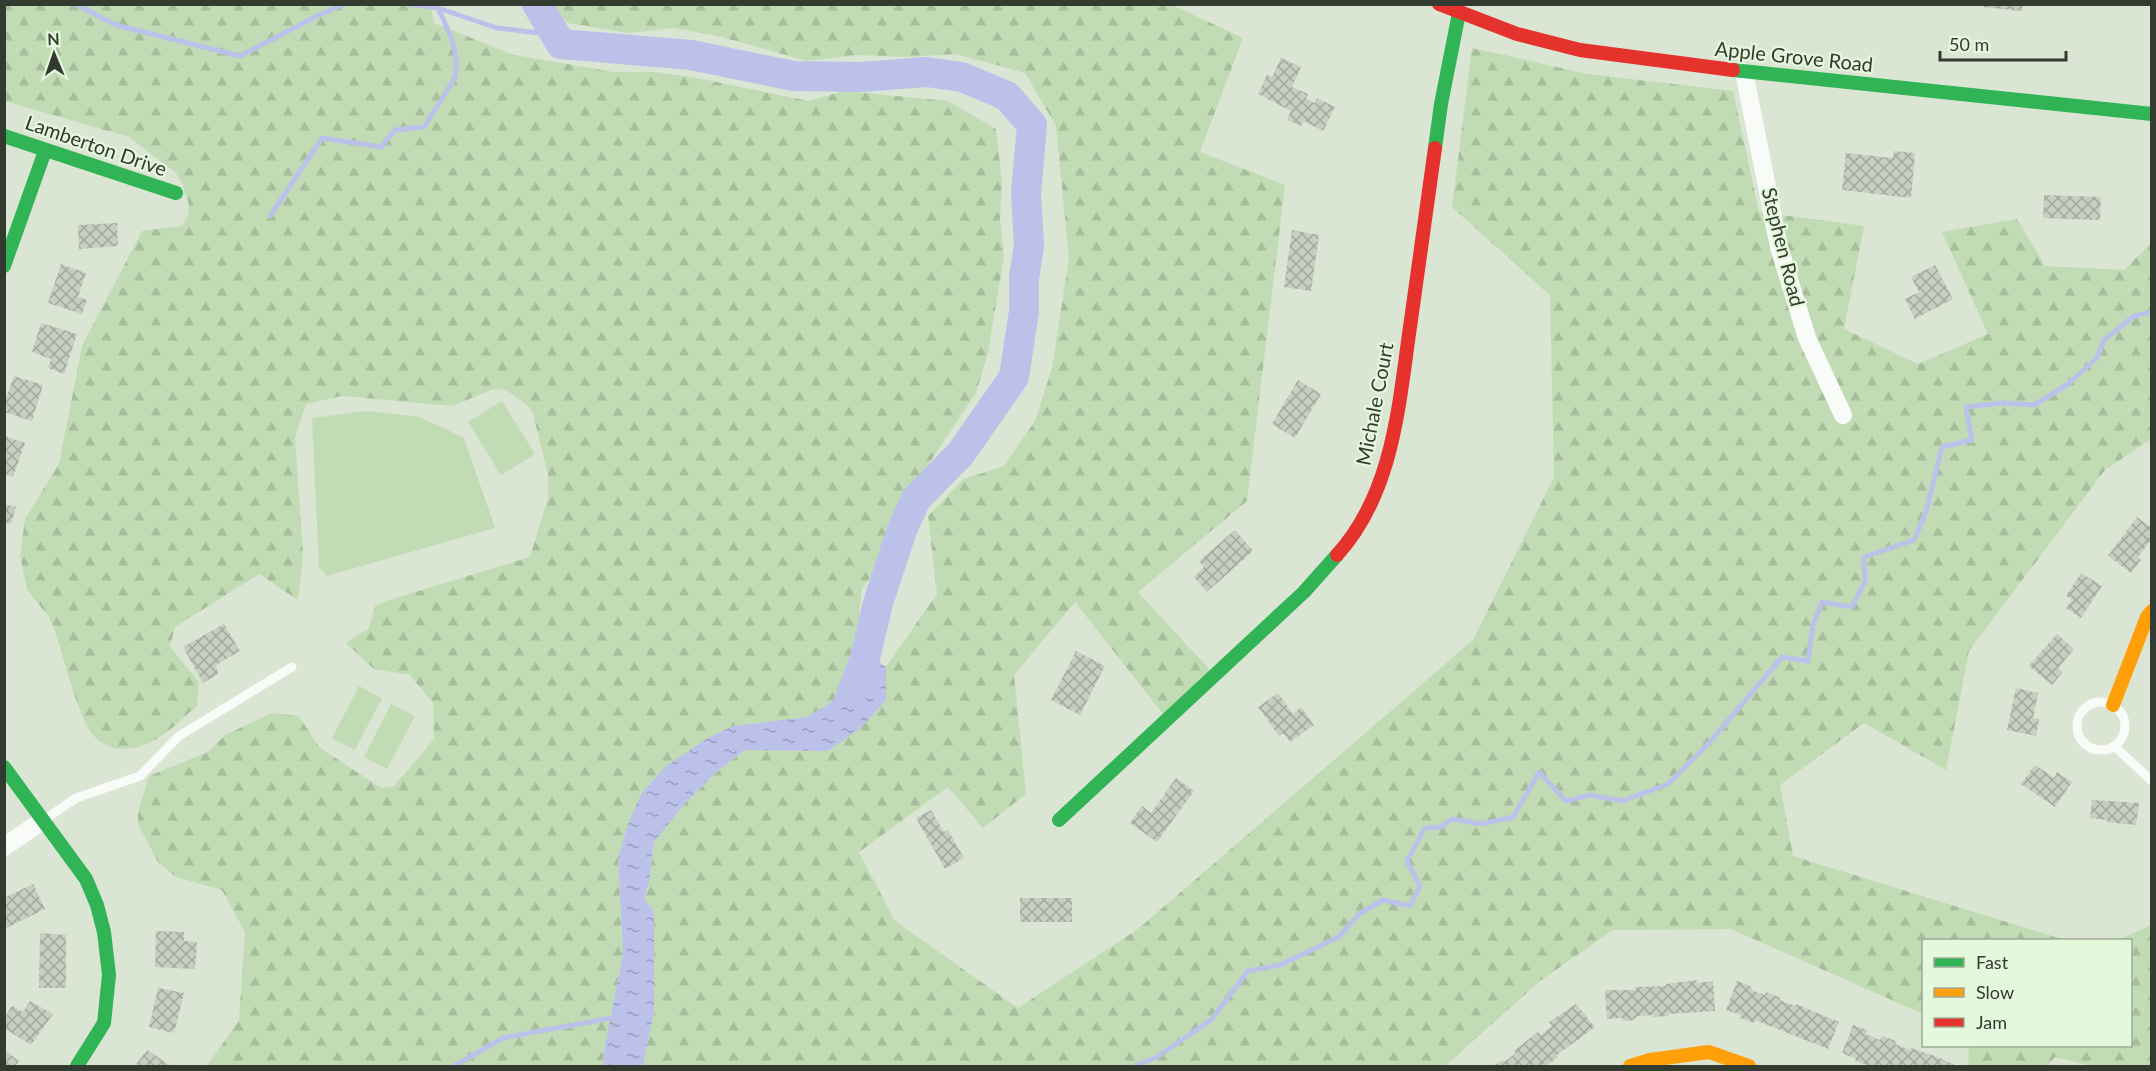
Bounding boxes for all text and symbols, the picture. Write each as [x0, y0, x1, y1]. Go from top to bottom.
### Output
north arrow [24, 24, 84, 84]
scale bar [1940, 24, 2066, 62]
text: N [47, 29, 60, 48]
text: 50 m [1949, 33, 1989, 55]
street label: Apple Grove Road [1714, 36, 1874, 76]
street label: Lamberton Drive [22, 110, 170, 181]
street label: Stephen Road [1758, 185, 1810, 309]
street label: Michale Court [1350, 340, 1398, 467]
legend [1922, 939, 2132, 1047]
text: Fast [1976, 951, 2009, 973]
text: Slow [1976, 981, 2014, 1003]
text: Jam [1976, 1011, 2007, 1033]

